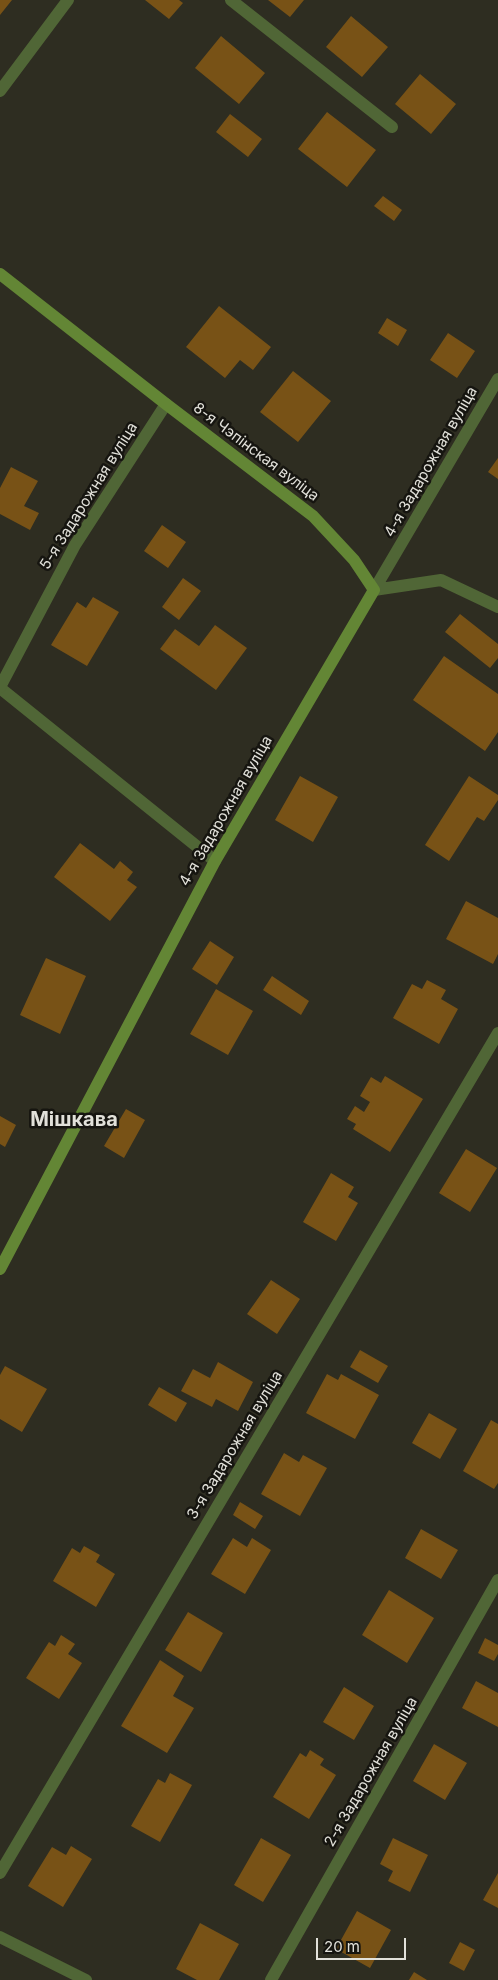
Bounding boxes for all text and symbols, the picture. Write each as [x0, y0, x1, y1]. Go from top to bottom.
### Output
street label: 4-я Задарожная вуліца [381, 384, 481, 540]
street label: 8-я Чэпінская вуліца [190, 399, 322, 505]
street label: 5-я Задарожная вуліца [36, 419, 142, 573]
street label: 4-я Задарожная вуліца [176, 733, 276, 889]
district label: Мішкава [30, 1108, 118, 1132]
street label: 3-я Задарожная вуліца [184, 1368, 286, 1522]
street label: 2-я Задарожная вуліца [321, 1694, 421, 1850]
scale bar [318, 1928, 408, 1960]
text: 20 m [324, 1937, 360, 1956]

